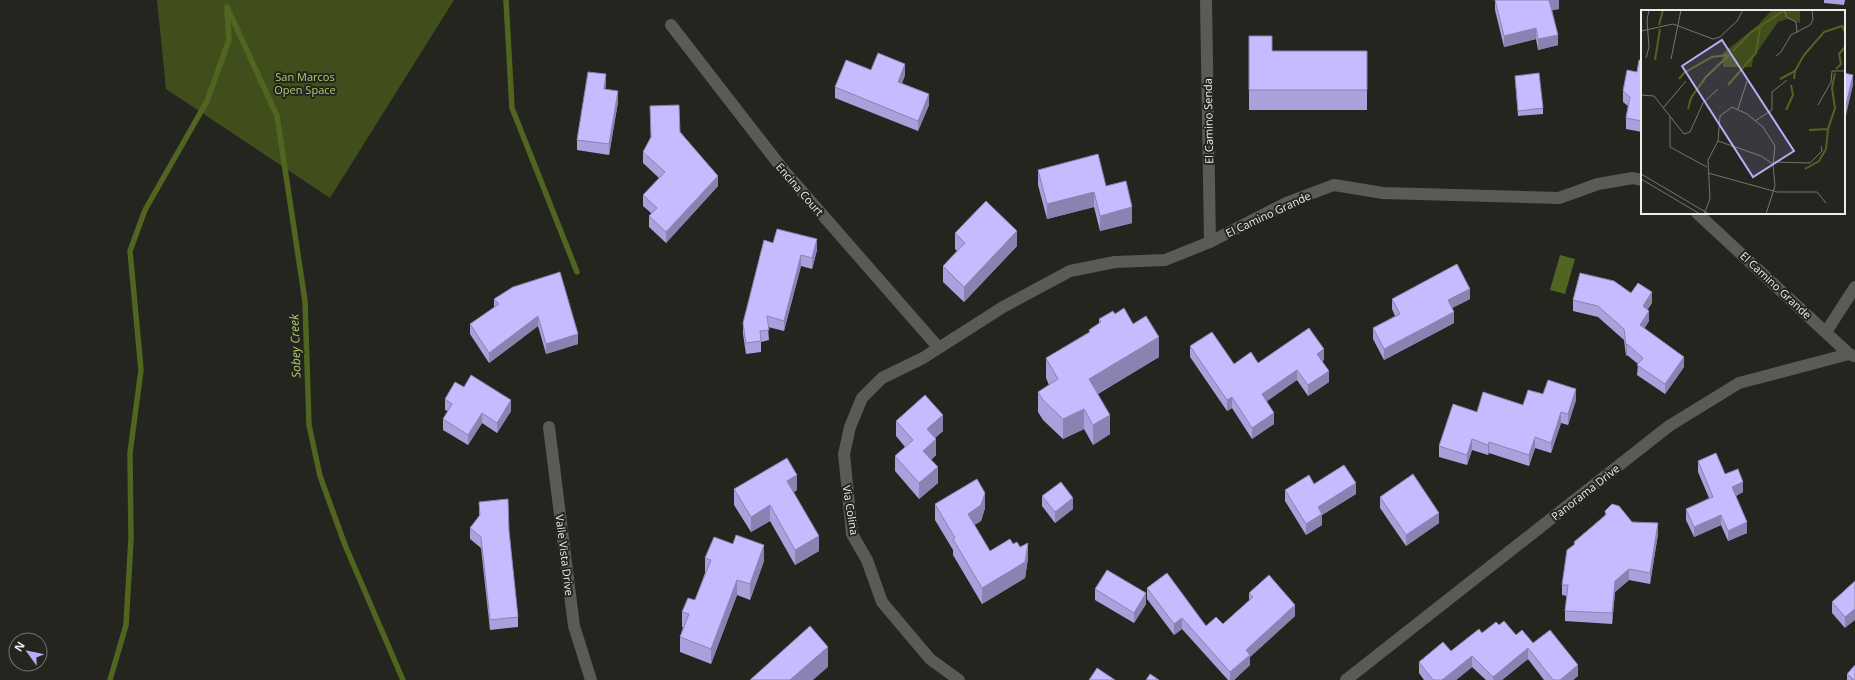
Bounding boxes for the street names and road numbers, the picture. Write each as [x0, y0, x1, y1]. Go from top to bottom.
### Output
street label: El Camino Senda [1200, 78, 1216, 164]
street label: Encina Court [773, 159, 827, 219]
street label: El Camino Grande [1223, 188, 1313, 240]
street label: El Camino Grande [1737, 248, 1815, 322]
street label: Panorama Drive [1548, 461, 1622, 523]
street label: Via Colina [840, 484, 862, 536]
street label: Valle Vista Drive [553, 514, 577, 596]

